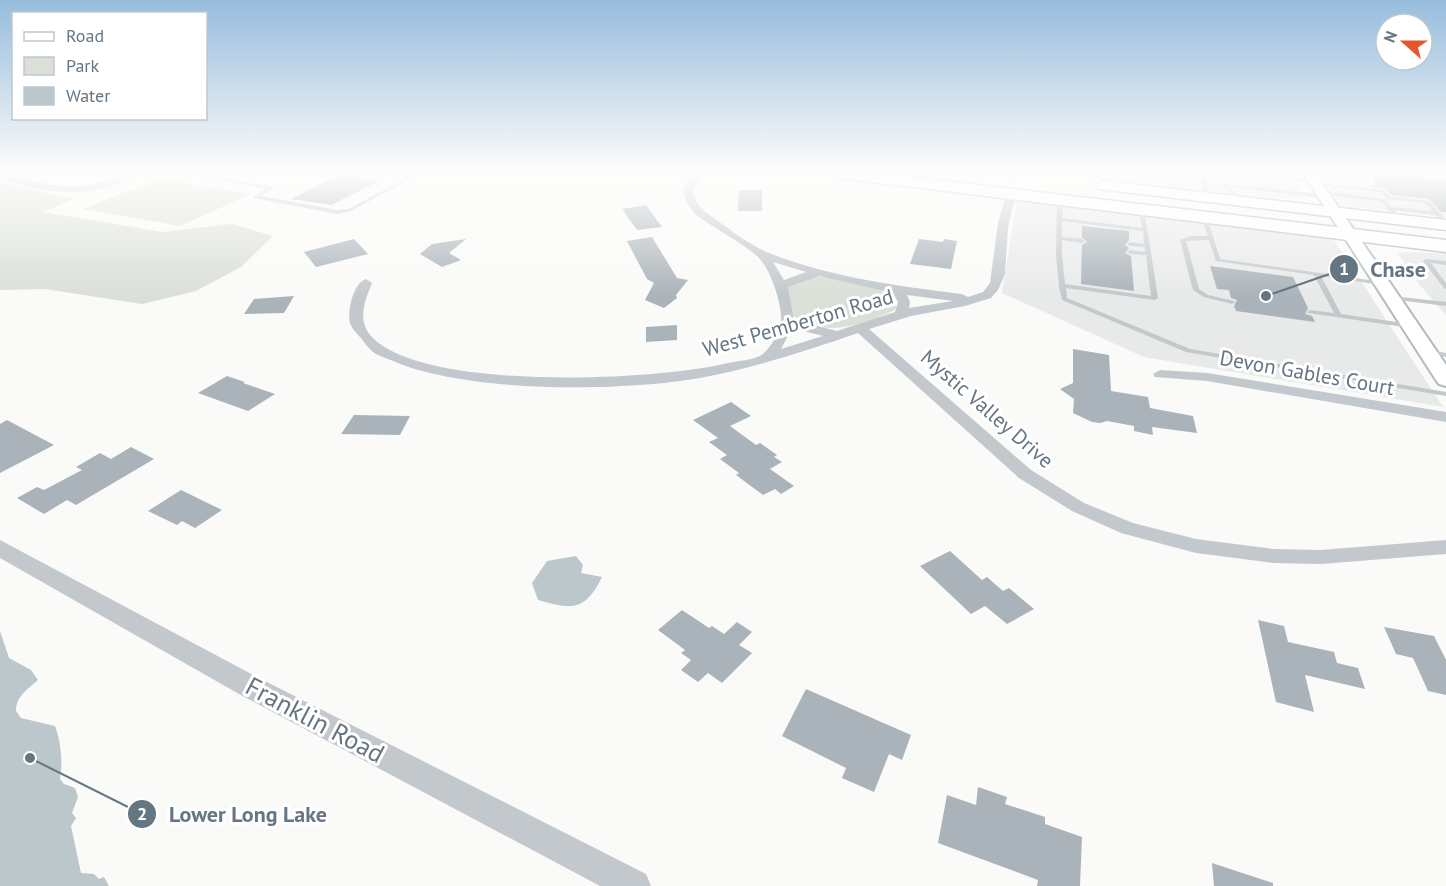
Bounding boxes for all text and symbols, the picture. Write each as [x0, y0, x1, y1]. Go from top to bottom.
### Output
legend [12, 12, 207, 120]
north arrow [1374, 12, 1434, 72]
text: Road [66, 24, 104, 47]
text: N [1379, 28, 1401, 45]
text: Park [66, 54, 99, 77]
text: Water [66, 84, 110, 107]
callout: Chase [1329, 249, 1438, 289]
text: Chase [1370, 255, 1426, 283]
text: 1 [1339, 257, 1349, 280]
street label: West Pemberton Road [699, 282, 896, 363]
street label: Mystic Valley Drive [915, 344, 1059, 474]
street label: Devon Gables Court [1218, 344, 1396, 401]
street label: Franklin Road [240, 669, 390, 770]
callout: Lower Long Lake [127, 794, 339, 834]
text: Lower Long Lake [169, 800, 327, 828]
text: 2 [137, 802, 147, 825]

